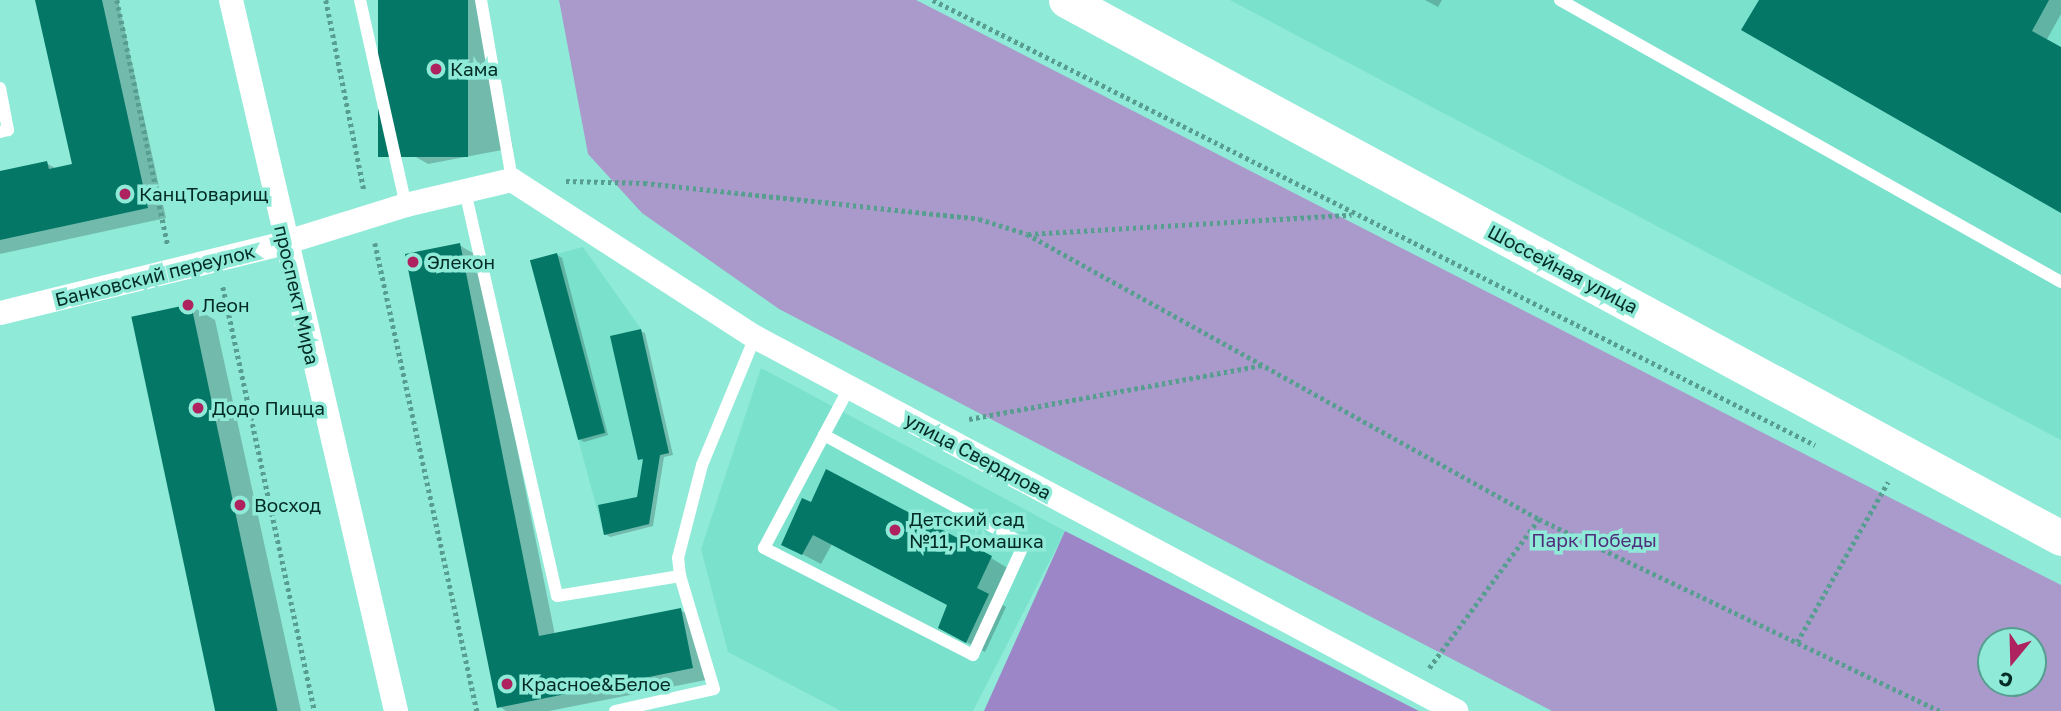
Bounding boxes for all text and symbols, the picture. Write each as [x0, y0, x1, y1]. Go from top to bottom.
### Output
place label: Кама [450, 58, 498, 80]
marker: Кама [428, 61, 444, 77]
place label: КанцТоварищ [139, 183, 268, 205]
marker: КанцТоварищ [117, 186, 133, 202]
street label: Шоссейная улица [1484, 220, 1642, 318]
street label: проспект Мира [270, 223, 324, 367]
street label: Банковский переулок [53, 239, 257, 311]
place label: Элекон [427, 251, 495, 273]
marker: Элекон [405, 254, 421, 270]
place label: Леон [202, 294, 250, 316]
marker: Леон [180, 297, 196, 313]
place label: Додо Пицца [212, 397, 325, 419]
marker: Додо Пицца [190, 400, 206, 416]
street label: улица Свердлова [901, 408, 1055, 504]
place label: Восход [254, 494, 321, 516]
marker: Восход [232, 497, 248, 513]
place label: Детский сад №11, Ромашка [909, 508, 1044, 552]
marker: Детский сад №11, Ромашка [887, 522, 903, 538]
park label: Парк Победы [1531, 529, 1657, 551]
north arrow [1977, 627, 2047, 697]
text: С [1996, 667, 2016, 694]
place label: Красное&Белое [521, 673, 671, 695]
marker: Красное&Белое [499, 676, 515, 692]

